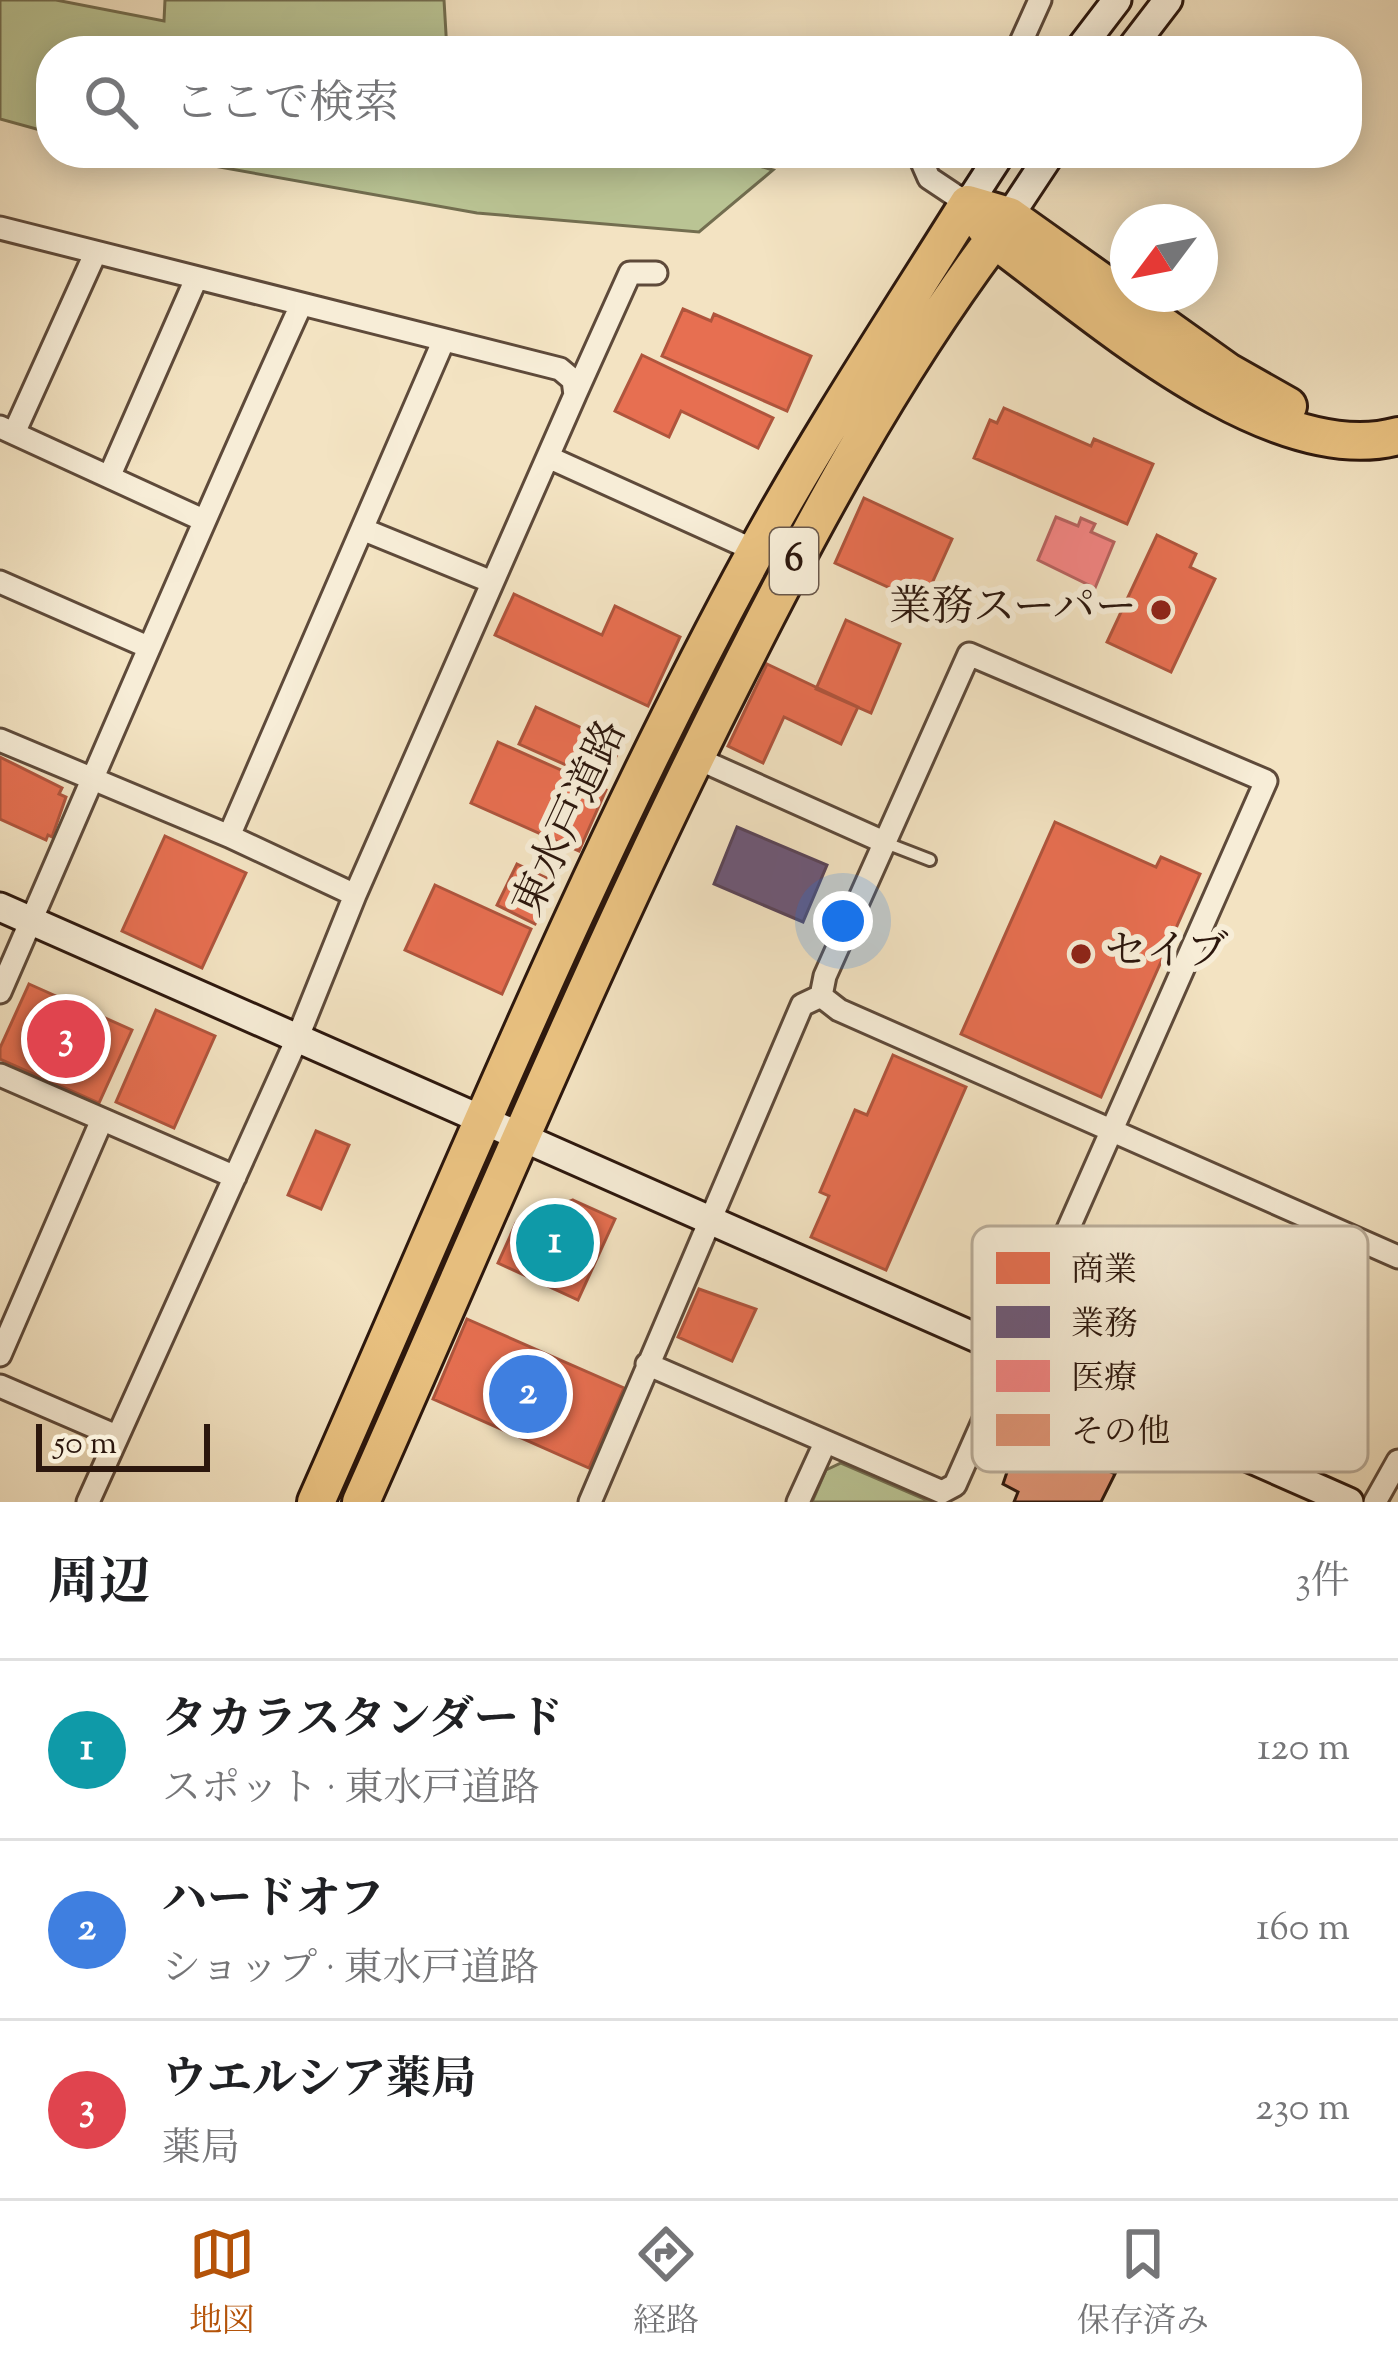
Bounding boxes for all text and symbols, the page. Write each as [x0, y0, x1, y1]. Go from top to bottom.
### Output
search box [36, 36, 1362, 168]
icon: search [78, 69, 144, 135]
text: ここで検索 [174, 74, 399, 139]
north arrow [1110, 204, 1218, 312]
road number: 6 [770, 528, 818, 594]
place label: 業務スーパー [889, 580, 1137, 640]
marker: 業務スーパー [1148, 597, 1174, 623]
street label: 東水戸道路 [500, 711, 644, 927]
your location [813, 891, 873, 951]
place label: セイブ [1105, 924, 1228, 984]
marker: セイブ [1068, 941, 1094, 967]
pin: 3 [27, 994, 105, 1084]
pin: 1 [516, 1198, 594, 1288]
legend [972, 1226, 1368, 1472]
text: 商業 [1071, 1248, 1137, 1296]
text: 業務 [1071, 1302, 1137, 1350]
pin: 2 [489, 1349, 567, 1439]
text: 医療 [1071, 1356, 1137, 1404]
text: その他 [1071, 1410, 1170, 1458]
scale bar [36, 1418, 210, 1471]
text: 50 m [54, 1421, 117, 1469]
text: 周辺 [48, 1549, 150, 1622]
text: 3件 [1295, 1556, 1350, 1612]
text: タカラスタンダード [162, 1690, 564, 1755]
text: 1 [80, 1722, 94, 1778]
text: 120 m [1257, 1722, 1350, 1778]
text: スポット · 東水戸道路 [162, 1763, 539, 1819]
text: ハードオフ [162, 1870, 384, 1935]
text: 2 [78, 1902, 96, 1958]
text: 160 m [1256, 1902, 1350, 1958]
text: ショップ · 東水戸道路 [162, 1943, 539, 1999]
text: ウエルシア薬局 [162, 2050, 476, 2115]
text: 3 [79, 2082, 95, 2138]
text: 230 m [1255, 2082, 1350, 2138]
text: 薬局 [162, 2123, 240, 2179]
tab: 地図 [189, 2221, 255, 2347]
tab: 経路 [633, 2221, 699, 2347]
tab: 保存済み [1077, 2221, 1209, 2347]

